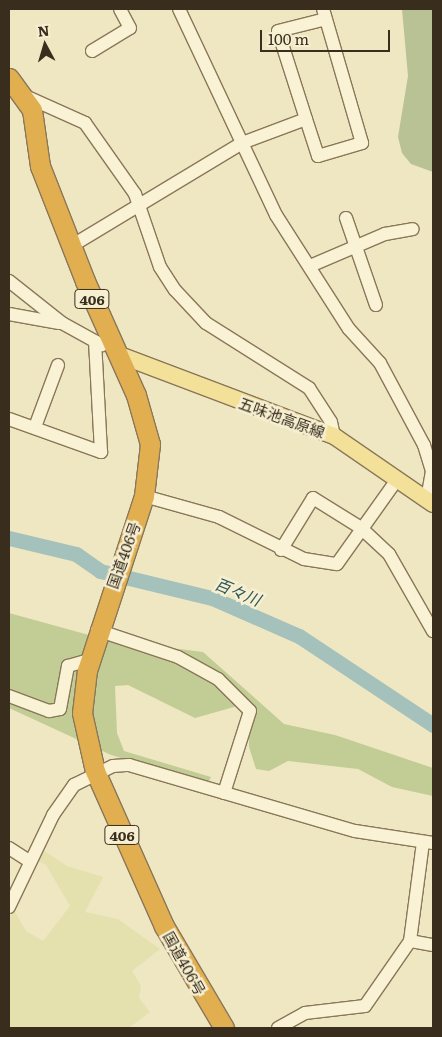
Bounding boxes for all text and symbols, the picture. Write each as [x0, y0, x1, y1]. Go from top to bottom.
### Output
north arrow [20, 20, 70, 70]
text: N [37, 20, 50, 41]
scale bar [262, 20, 392, 52]
text: 100 m [268, 27, 309, 50]
road number: 406 [73, 288, 111, 310]
street label: 五味池高原線 [237, 393, 327, 441]
street label: 国道406号 [103, 519, 143, 591]
water label: 百々川 [212, 573, 264, 609]
road number: 406 [103, 824, 141, 846]
street label: 国道406号 [160, 928, 210, 998]

